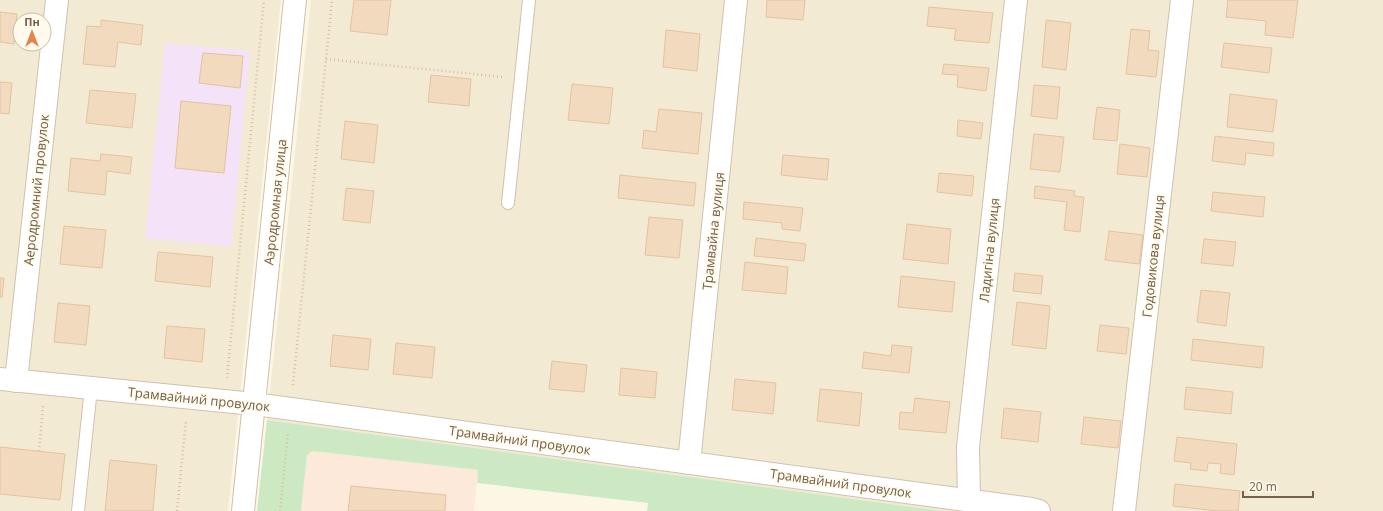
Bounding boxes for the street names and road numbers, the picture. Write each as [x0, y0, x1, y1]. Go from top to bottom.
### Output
street label: Аеродромний провулок [19, 113, 53, 267]
street label: Аэродромная улица [259, 138, 291, 266]
street label: Трамвайна вулиця [698, 171, 728, 291]
street label: Годовикова вулиця [1138, 194, 1168, 318]
street label: Ладигіна вулиця [975, 197, 1003, 303]
street label: Трамвайний провулок [127, 383, 271, 415]
street label: Трамвайний провулок [448, 421, 592, 459]
street label: Трамвайний провулок [769, 464, 913, 502]

